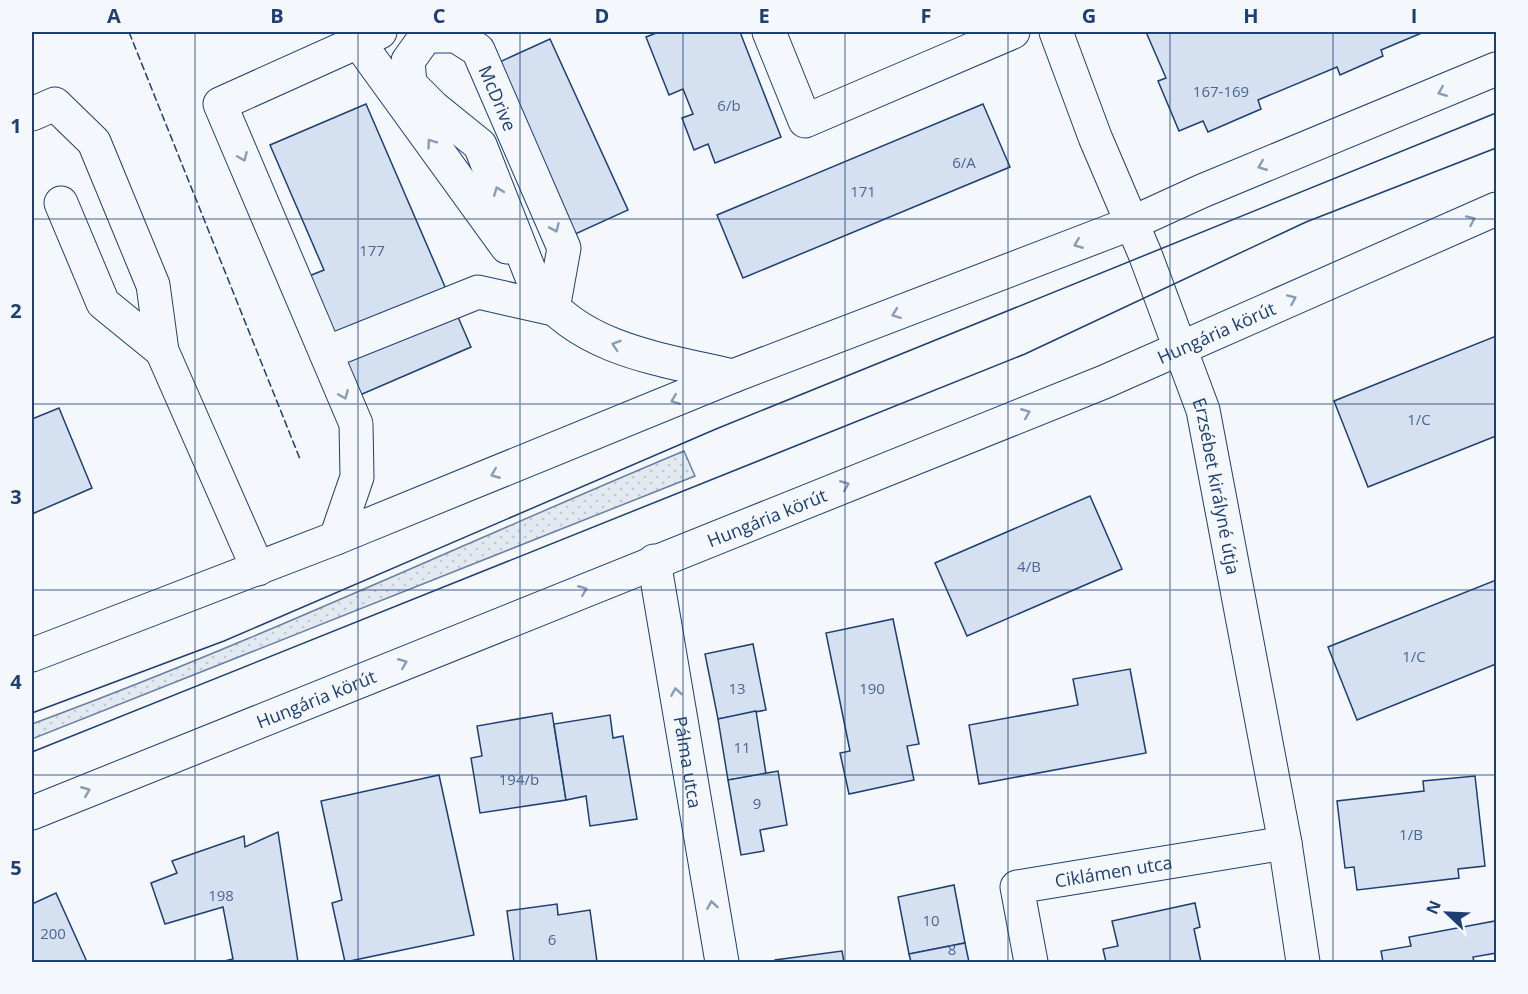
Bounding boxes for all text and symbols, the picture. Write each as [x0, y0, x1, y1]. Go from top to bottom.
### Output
text: A [107, 2, 121, 29]
text: B [270, 2, 284, 29]
text: C [433, 2, 446, 29]
text: D [595, 2, 609, 29]
text: E [758, 2, 770, 29]
text: F [921, 2, 931, 29]
text: G [1082, 2, 1096, 29]
text: H [1243, 2, 1259, 29]
text: I [1411, 2, 1417, 29]
street label: McDrive [473, 62, 523, 134]
house number: 167-169 [1193, 81, 1249, 101]
one-way arrow [1438, 85, 1449, 97]
house number: 6/b [717, 95, 741, 115]
text: 1 [10, 112, 22, 139]
one-way arrow [428, 139, 439, 150]
one-way arrow [236, 151, 248, 162]
house number: 6/A [952, 152, 976, 172]
one-way arrow [1257, 159, 1268, 171]
house number: 171 [850, 181, 876, 201]
one-way arrow [493, 186, 505, 197]
one-way arrow [1464, 215, 1475, 227]
one-way arrow [548, 222, 560, 233]
one-way arrow [1073, 237, 1084, 250]
house number: 177 [359, 240, 385, 260]
one-way arrow [1286, 294, 1297, 306]
street label: Hungária körút [1153, 296, 1279, 369]
text: 2 [10, 297, 22, 324]
one-way arrow [891, 307, 902, 319]
one-way arrow [611, 340, 622, 353]
one-way arrow [337, 389, 349, 400]
one-way arrow [670, 393, 681, 405]
street label: Erzsébet királyné útja [1187, 394, 1246, 576]
one-way arrow [1020, 408, 1031, 420]
house number: 1/C [1407, 409, 1431, 429]
one-way arrow [490, 467, 501, 479]
one-way arrow [839, 480, 850, 492]
text: 3 [10, 483, 22, 510]
street label: Hungária körút [703, 483, 830, 552]
house number: 4/B [1017, 556, 1041, 576]
one-way arrow [578, 584, 588, 597]
house number: 1/C [1402, 646, 1426, 666]
one-way arrow [396, 658, 407, 670]
street label: Hungária körút [253, 664, 379, 734]
text: 4 [10, 668, 22, 695]
house number: 13 [728, 678, 746, 698]
house number: 190 [859, 678, 885, 698]
one-way arrow [671, 687, 683, 696]
street label: Pálma utca [669, 714, 708, 810]
house number: 11 [733, 737, 751, 757]
house number: 194/b [499, 769, 539, 789]
one-way arrow [79, 786, 90, 798]
house number: 9 [753, 793, 761, 813]
house number: 1/B [1399, 824, 1423, 844]
street label: Ciklámen utca [1053, 850, 1174, 893]
text: 5 [10, 854, 22, 881]
north arrow [1417, 883, 1477, 943]
house number: 198 [208, 885, 234, 905]
text: N [1421, 897, 1446, 917]
one-way arrow [706, 900, 719, 910]
house number: 10 [922, 910, 940, 930]
house number: 200 [40, 923, 66, 943]
house number: 6 [548, 929, 556, 949]
house number: 8 [948, 939, 956, 959]

